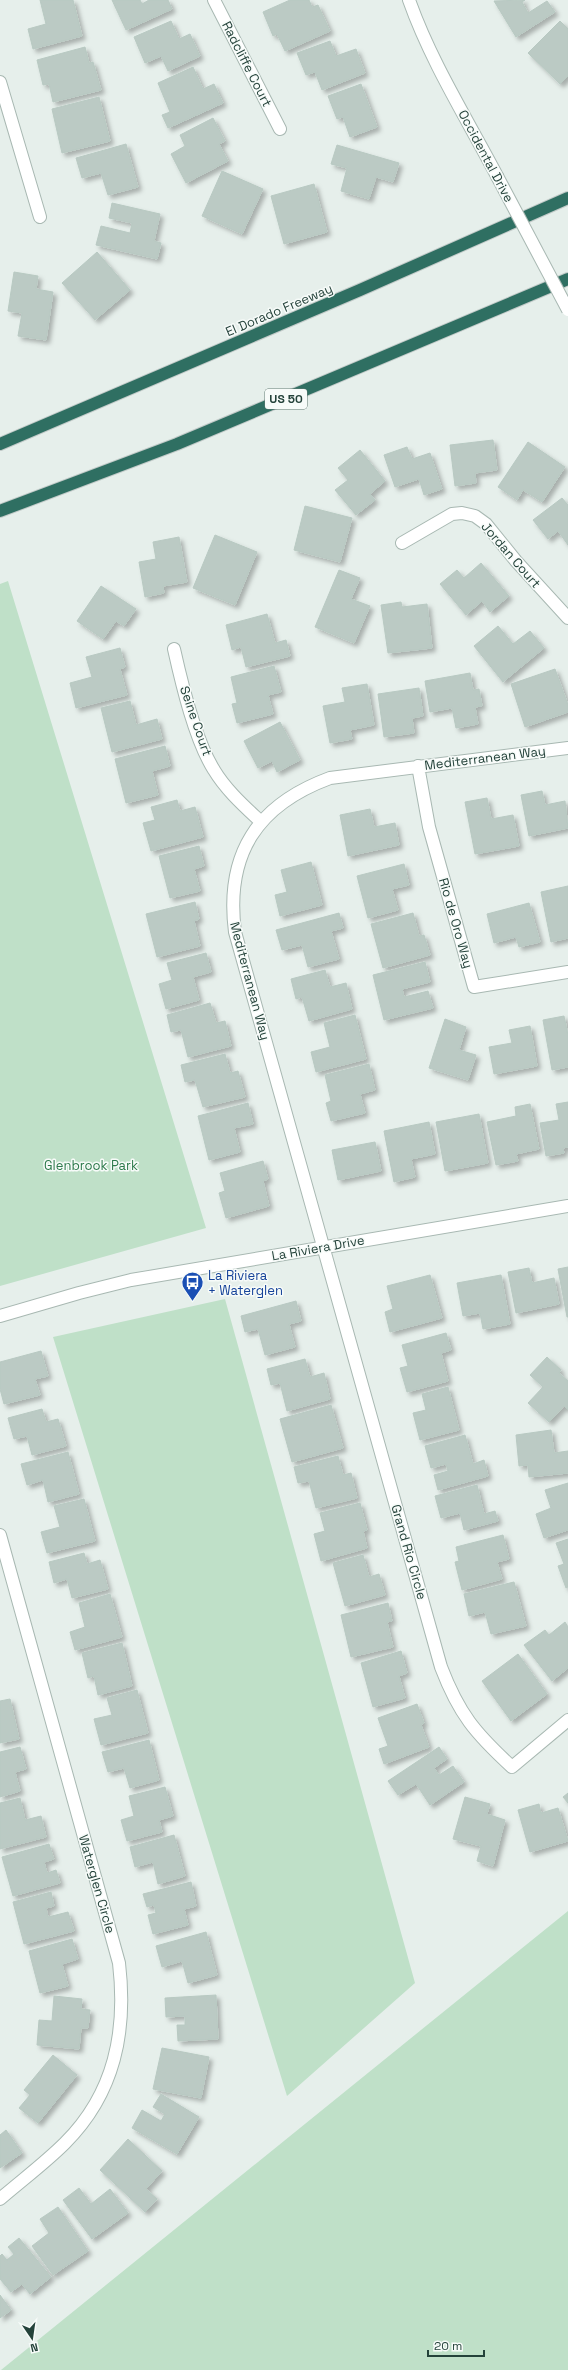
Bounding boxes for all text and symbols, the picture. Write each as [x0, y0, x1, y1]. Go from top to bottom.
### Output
street label: Radcliffe Court [218, 18, 276, 110]
street label: Occidental Drive [454, 107, 518, 205]
street label: El Dorado Freeway [223, 280, 335, 340]
road number: US 50 [265, 389, 307, 409]
street label: Jordan Court [478, 518, 544, 592]
street label: Seine Court [176, 684, 216, 758]
street label: Mediterranean Way [423, 742, 547, 774]
street label: Rio de Oro Way [435, 876, 477, 970]
street label: Mediterranean Way [226, 920, 274, 1042]
park label: Glenbrook Park [44, 1157, 138, 1174]
street label: La Riviera Drive [270, 1231, 366, 1265]
place label: La Riviera + Waterglen [208, 1267, 283, 1299]
bus stop icon: La Riviera + Waterglen [180, 1269, 206, 1302]
street label: Grand Rio Circle [387, 1503, 431, 1601]
street label: Waterglen Circle [75, 1833, 119, 1935]
north arrow [12, 2318, 52, 2358]
scale bar [428, 2332, 484, 2358]
text: 20 m [434, 2338, 462, 2354]
text: N [29, 2340, 39, 2355]

